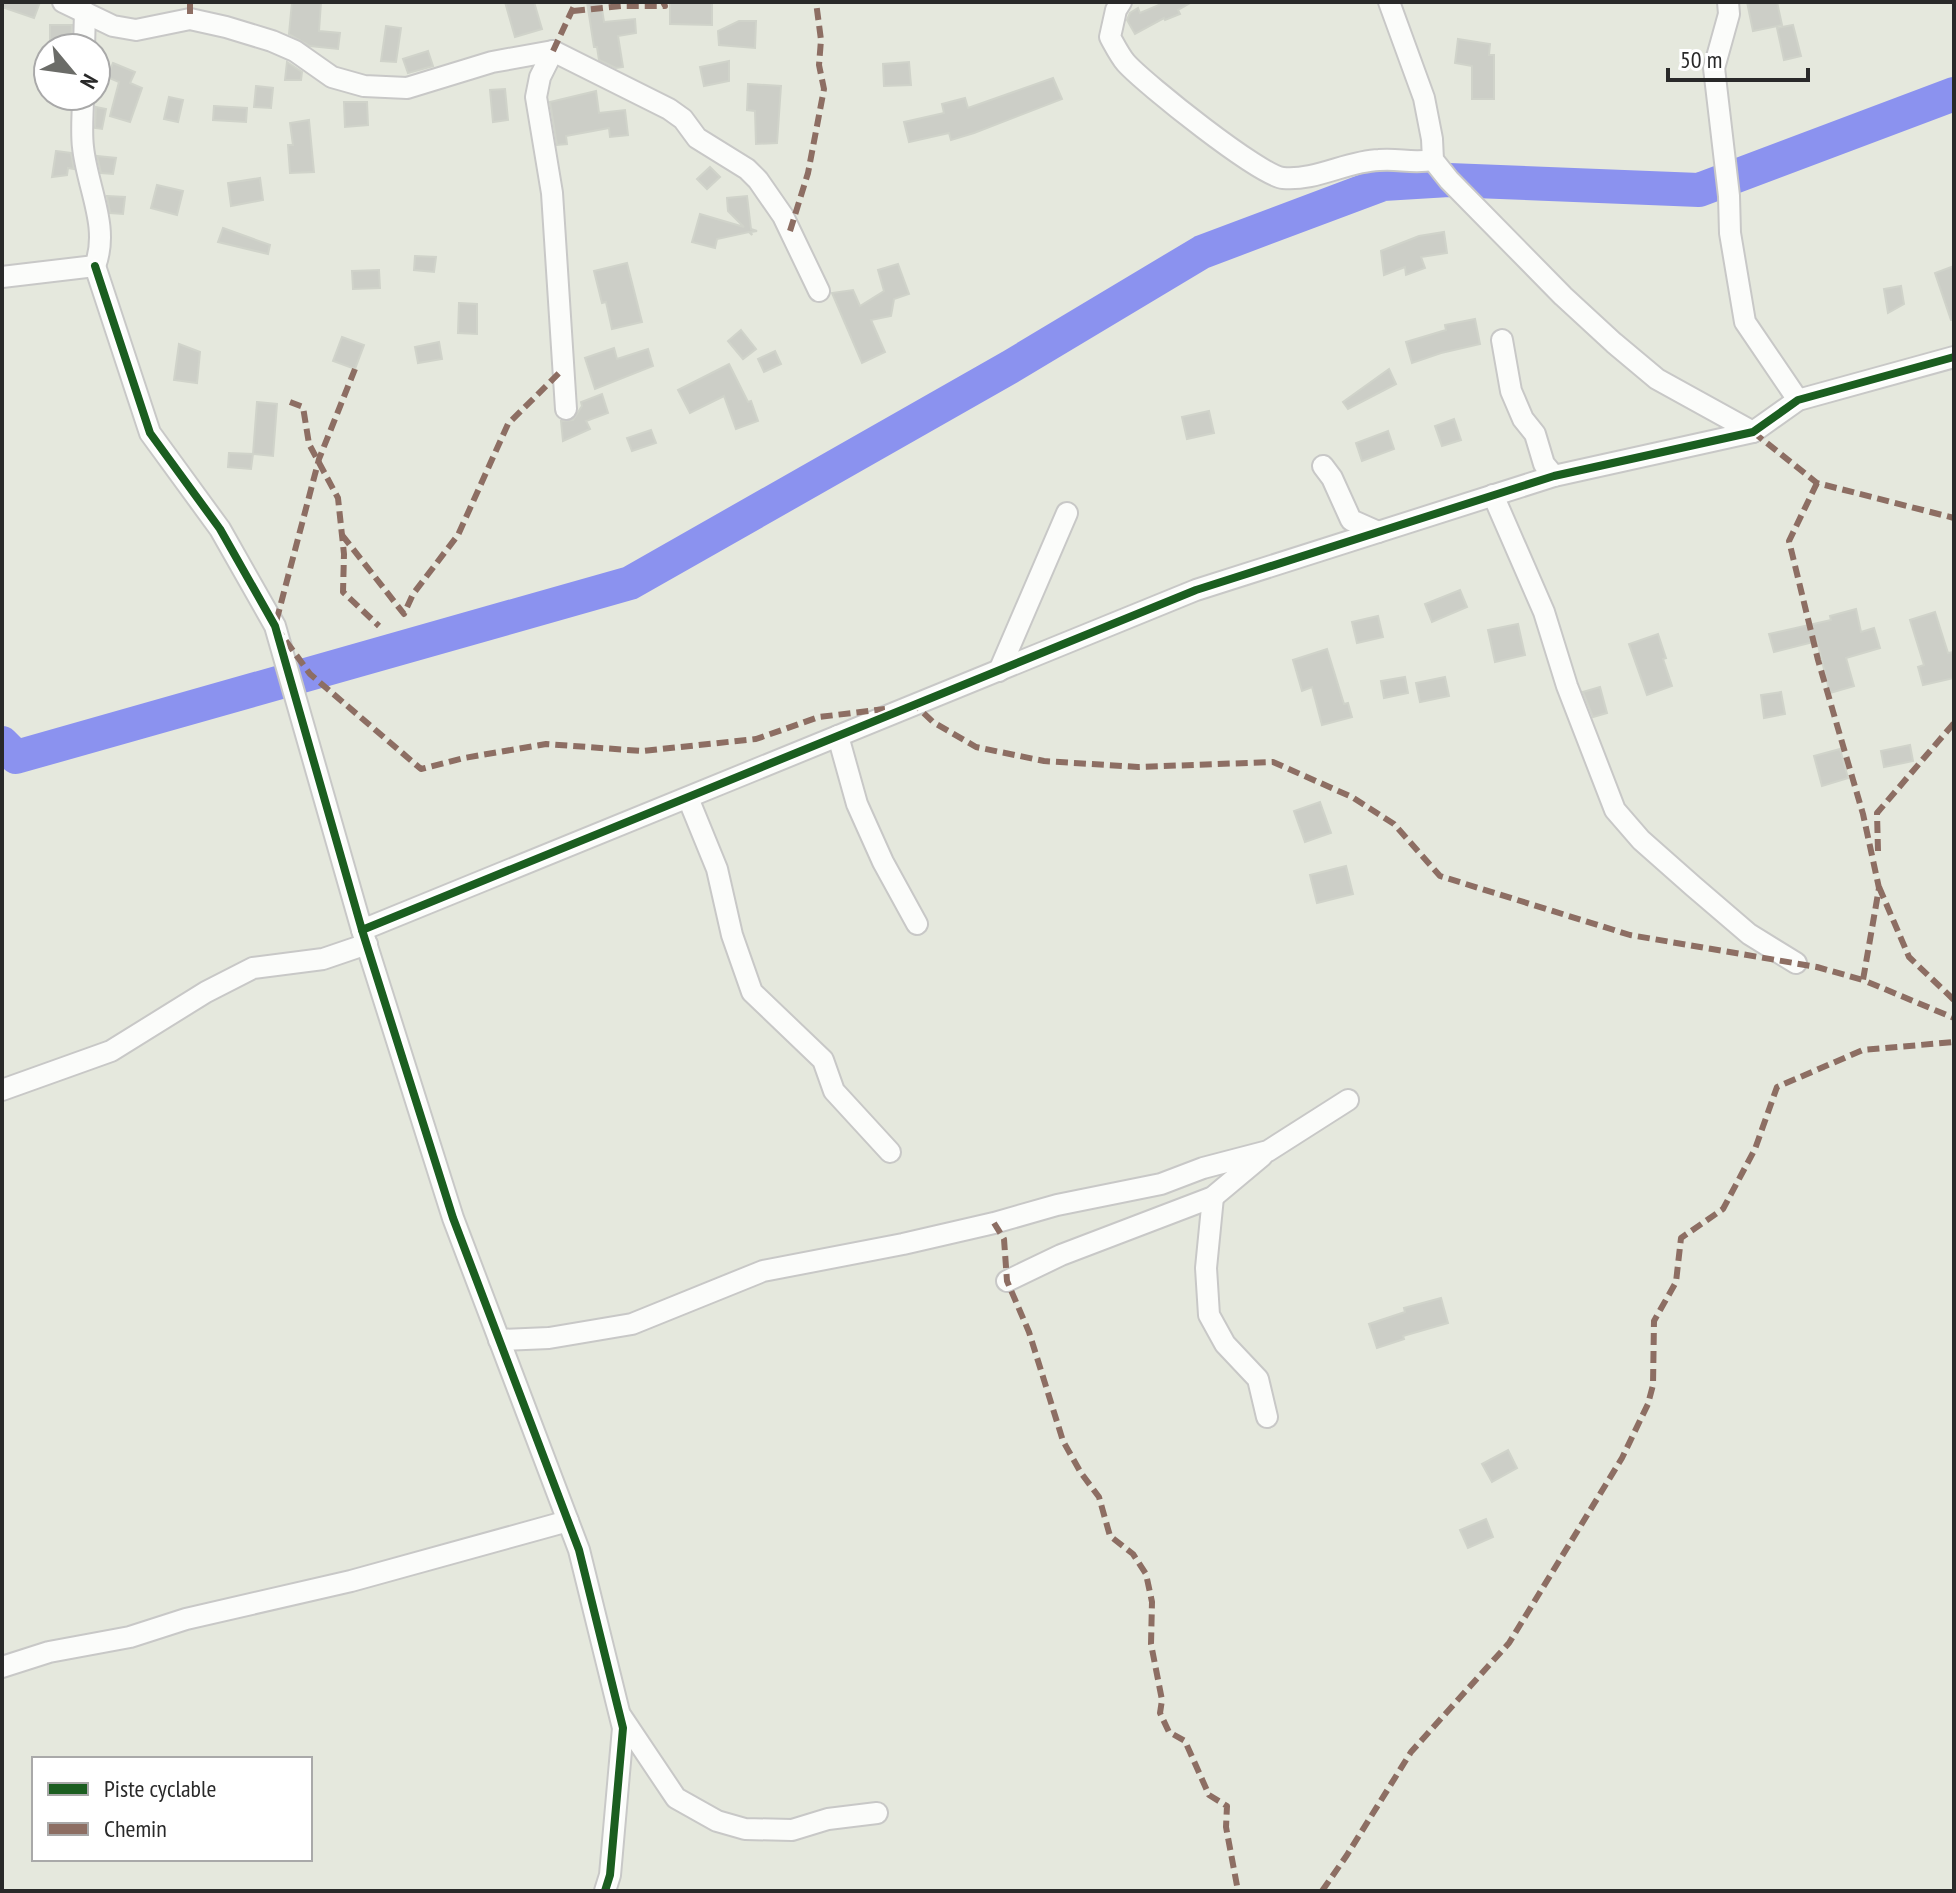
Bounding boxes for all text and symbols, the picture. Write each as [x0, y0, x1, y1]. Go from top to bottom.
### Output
north arrow [32, 32, 112, 112]
scale bar [1668, 32, 1808, 82]
text: 50 m [1680, 44, 1722, 75]
text: N [74, 70, 105, 94]
legend [32, 1757, 312, 1861]
text: Piste cyclable [104, 1773, 217, 1804]
text: Chemin [104, 1813, 167, 1844]

